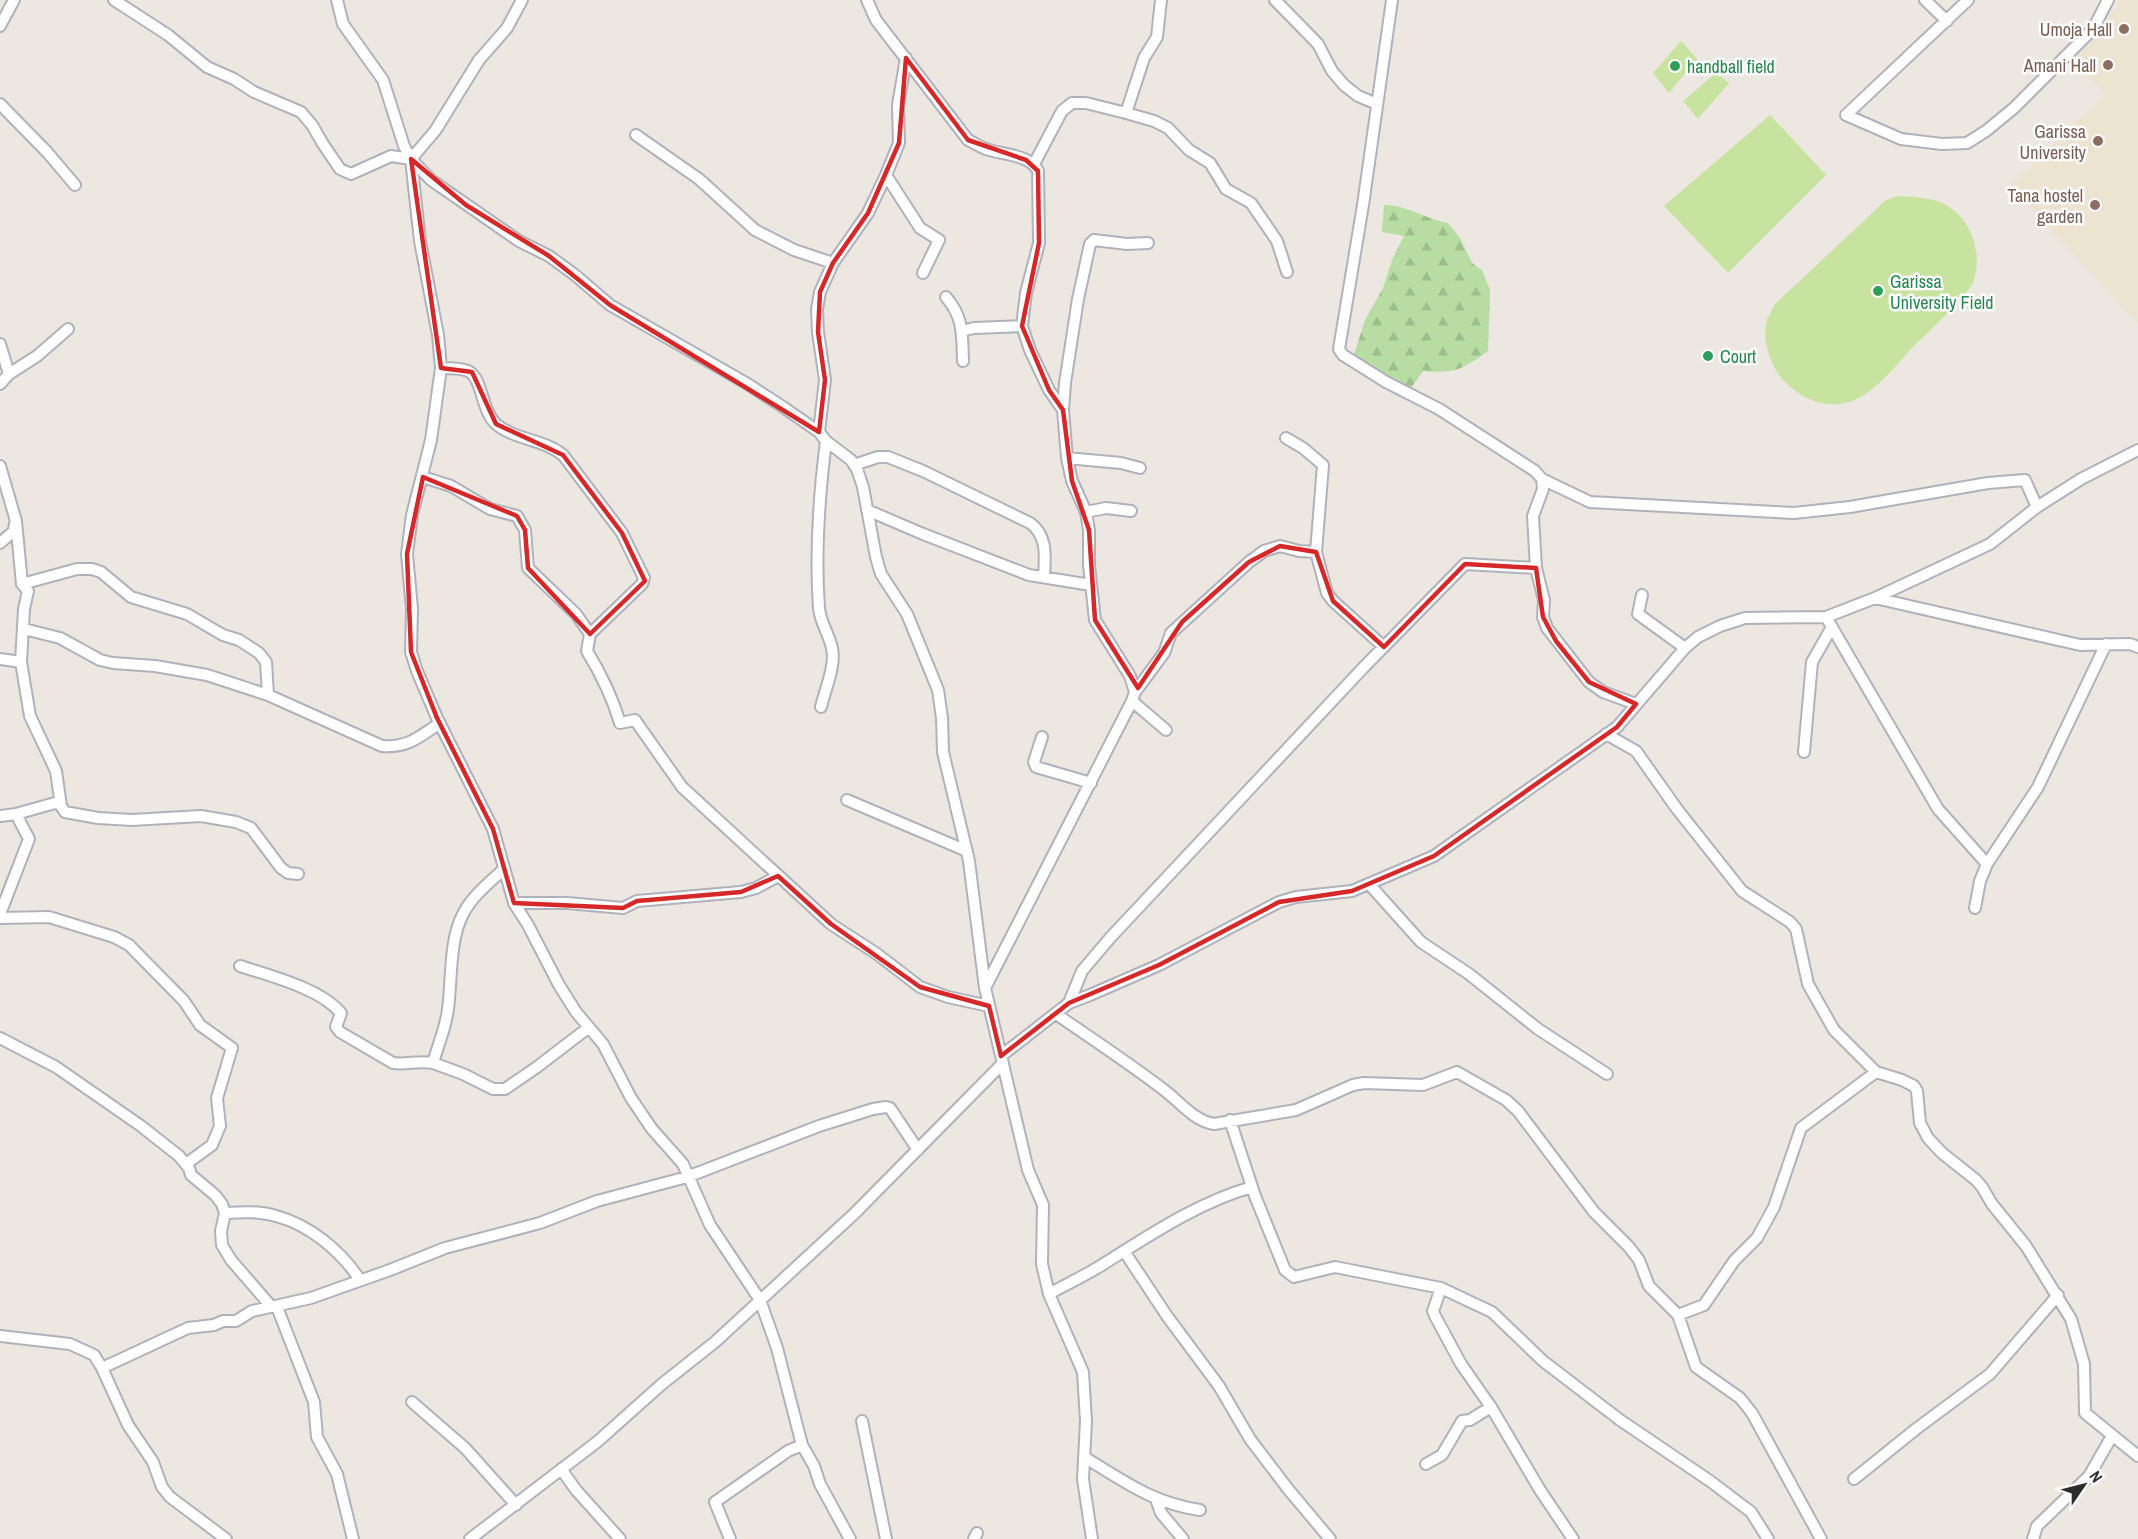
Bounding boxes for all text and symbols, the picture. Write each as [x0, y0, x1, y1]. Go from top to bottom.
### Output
place label: Umoja Hall [2040, 17, 2112, 42]
marker: Umoja Hall [2117, 22, 2131, 36]
place label: Amani Hall [2023, 53, 2096, 78]
place label: handball field [1687, 54, 1775, 79]
marker: Amani Hall [2101, 58, 2115, 72]
marker: handball field [1668, 59, 1682, 73]
place label: Garissa University [2020, 119, 2087, 165]
marker: Garissa University [2091, 134, 2105, 148]
place label: Tana hostel garden [2007, 183, 2083, 229]
marker: Tana hostel garden [2088, 198, 2102, 212]
place label: Garissa University Field [1890, 269, 1993, 315]
marker: Garissa University Field [1871, 284, 1885, 298]
place label: Court [1720, 344, 1756, 369]
marker: Court [1701, 349, 1715, 363]
north arrow [2054, 1455, 2114, 1515]
text: N [2085, 1466, 2108, 1487]

